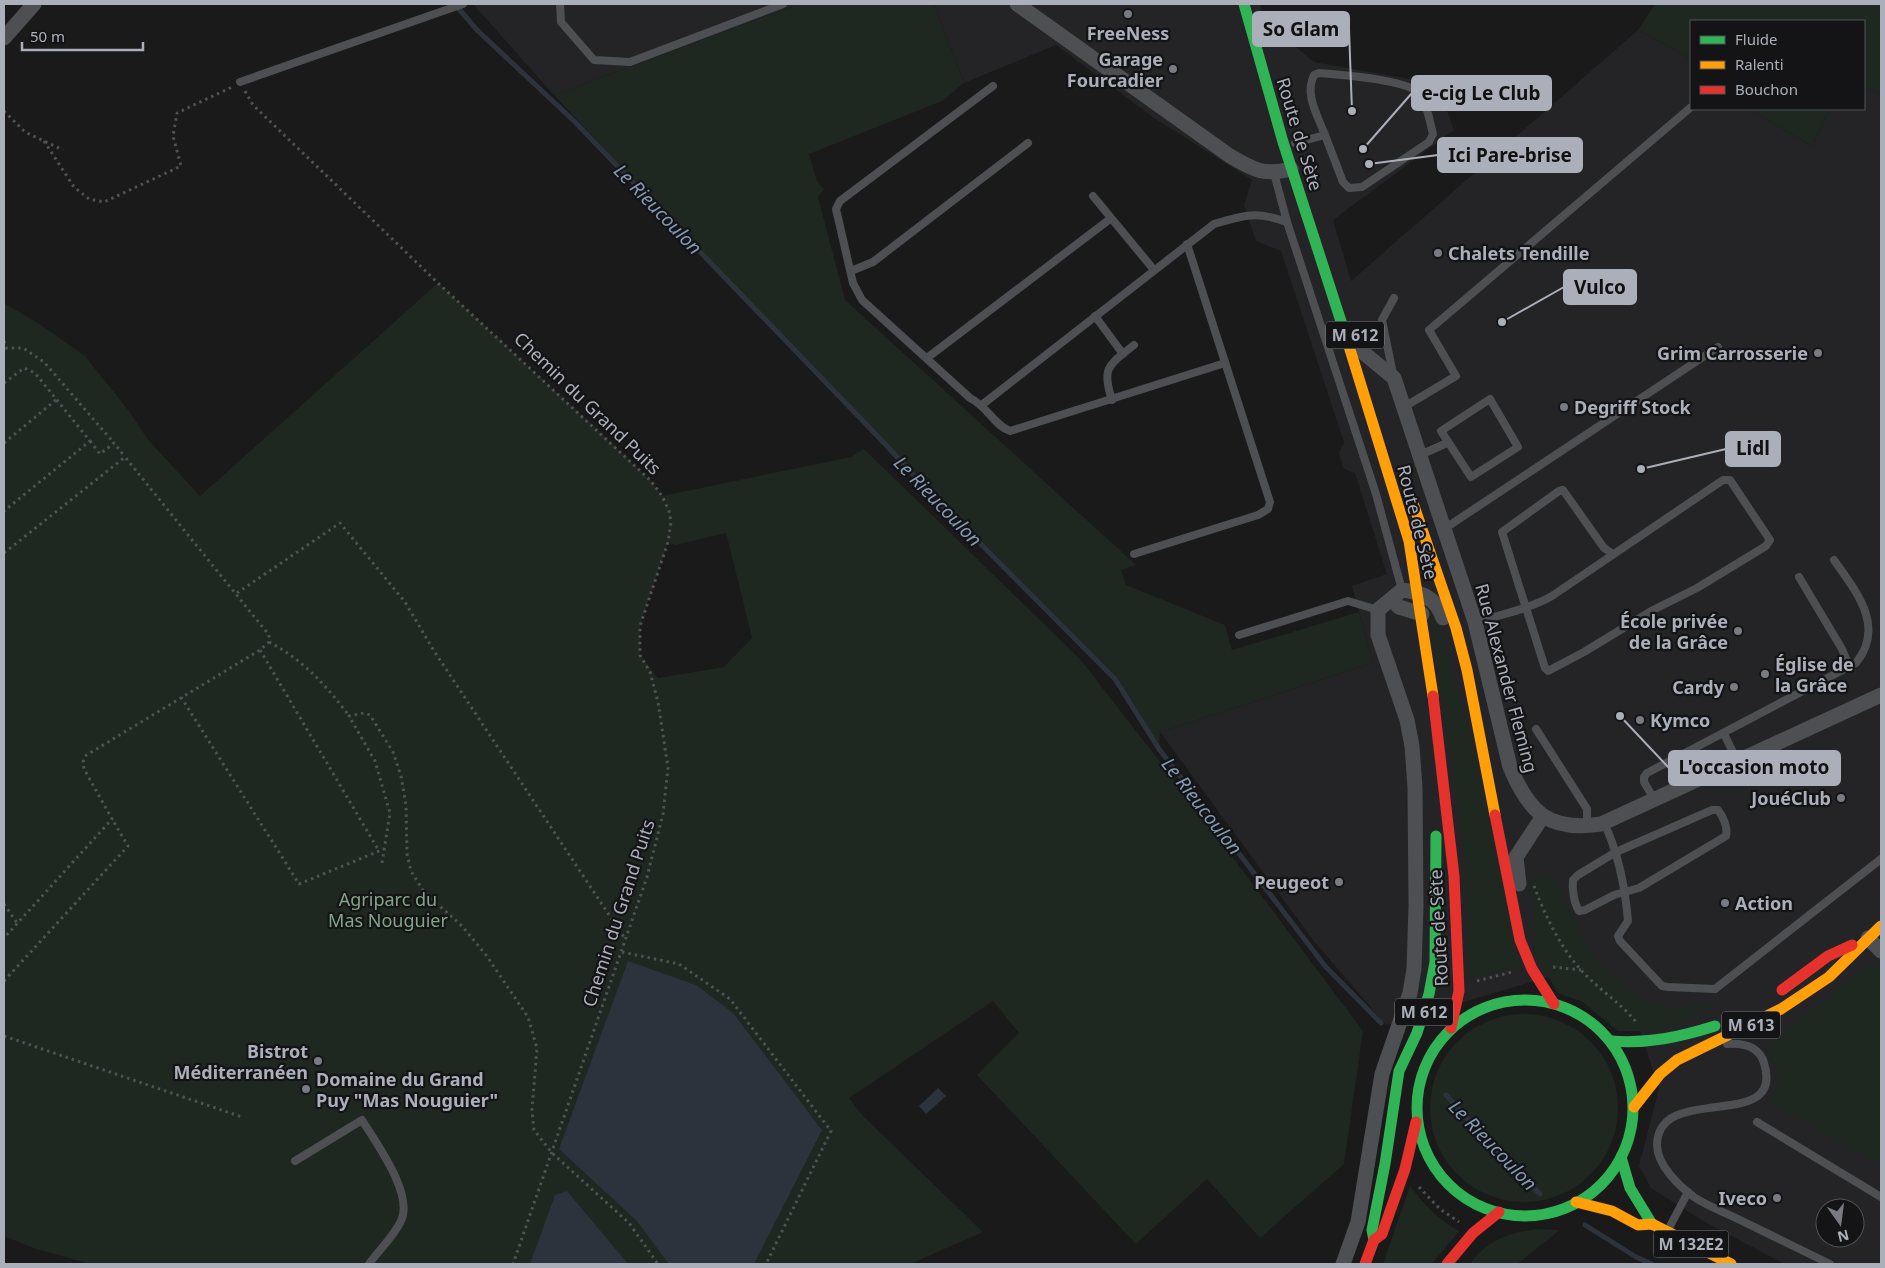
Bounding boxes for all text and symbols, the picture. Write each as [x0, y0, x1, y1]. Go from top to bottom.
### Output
marker: FreeNess [1122, 8, 1134, 20]
callout: So Glam [1253, 12, 1349, 46]
text: So Glam [1263, 16, 1339, 42]
scale bar [22, 20, 144, 52]
legend [1690, 20, 1865, 110]
place label: FreeNess [1087, 21, 1169, 45]
text: 50 m [30, 26, 65, 46]
text: Fluide [1735, 29, 1777, 49]
place label: Garage Fourcadier [1067, 47, 1163, 92]
text: Ralenti [1735, 54, 1784, 74]
marker: Garage Fourcadier [1167, 63, 1179, 75]
street label: Route de Sète [1271, 74, 1329, 194]
callout: e-cig Le Club [1412, 76, 1551, 110]
text: Bouchon [1735, 79, 1798, 99]
text: e-cig Le Club [1422, 80, 1540, 106]
callout: Ici Pare-brise [1438, 138, 1582, 172]
text: Ici Pare-brise [1448, 142, 1572, 168]
water label: Le Rieucoulon [608, 158, 708, 260]
place label: Chalets Tendille [1448, 241, 1589, 265]
marker: Chalets Tendille [1432, 247, 1444, 259]
callout: Vulco [1564, 270, 1636, 304]
text: Vulco [1574, 274, 1626, 300]
road number: M 612 [1326, 322, 1384, 348]
street label: Chemin du Grand Puits [509, 326, 667, 480]
place label: Grim Carrosserie [1657, 341, 1808, 365]
marker: Grim Carrosserie [1812, 347, 1824, 359]
place label: Degriff Stock [1574, 395, 1692, 419]
marker: Degriff Stock [1558, 401, 1570, 413]
callout: Lidl [1726, 432, 1780, 466]
text: Lidl [1736, 435, 1770, 461]
water label: Le Rieucoulon [888, 450, 988, 552]
street label: Route de Sète [1392, 462, 1444, 582]
street label: Rue Alexander Fleming [1470, 581, 1544, 775]
place label: École privée de la Grâce [1620, 609, 1728, 654]
marker: École privée de la Grâce [1732, 625, 1744, 637]
place label: Église de la Grâce [1775, 652, 1854, 697]
marker: Église de la Grâce [1759, 668, 1771, 680]
place label: Cardy [1672, 675, 1725, 699]
marker: Cardy [1728, 681, 1740, 693]
place label: Kymco [1650, 708, 1710, 732]
marker: Kymco [1634, 714, 1646, 726]
callout: L'occasion moto [1669, 751, 1840, 785]
water label: Le Rieucoulon [1156, 752, 1248, 860]
text: L'occasion moto [1679, 754, 1829, 780]
place label: JouéClub [1749, 786, 1831, 810]
marker: JouéClub [1835, 792, 1847, 804]
street label: Chemin du Grand Puits [576, 816, 660, 1010]
street label: Route de Sète [1423, 869, 1453, 987]
place label: Peugeot [1254, 870, 1329, 894]
marker: Peugeot [1333, 876, 1345, 888]
park label: Agriparc du Mas Nouguier [328, 887, 448, 932]
place label: Action [1735, 891, 1793, 915]
marker: Action [1719, 897, 1731, 909]
road number: M 612 [1395, 999, 1453, 1026]
road number: M 613 [1722, 1012, 1780, 1038]
place label: Bistrot Méditerranéen [174, 1039, 308, 1084]
marker: Bistrot Méditerranéen [312, 1055, 324, 1067]
place label: Domaine du Grand Puy "Mas Nouguier" [316, 1067, 498, 1112]
marker: Domaine du Grand Puy "Mas Nouguier" [300, 1083, 312, 1095]
water label: Le Rieucoulon [1443, 1094, 1543, 1196]
place label: Iveco [1718, 1186, 1767, 1210]
marker: Iveco [1771, 1192, 1783, 1204]
north arrow [1815, 1198, 1865, 1248]
text: N [1835, 1226, 1851, 1247]
road number: M 132E2 [1654, 1230, 1728, 1258]

